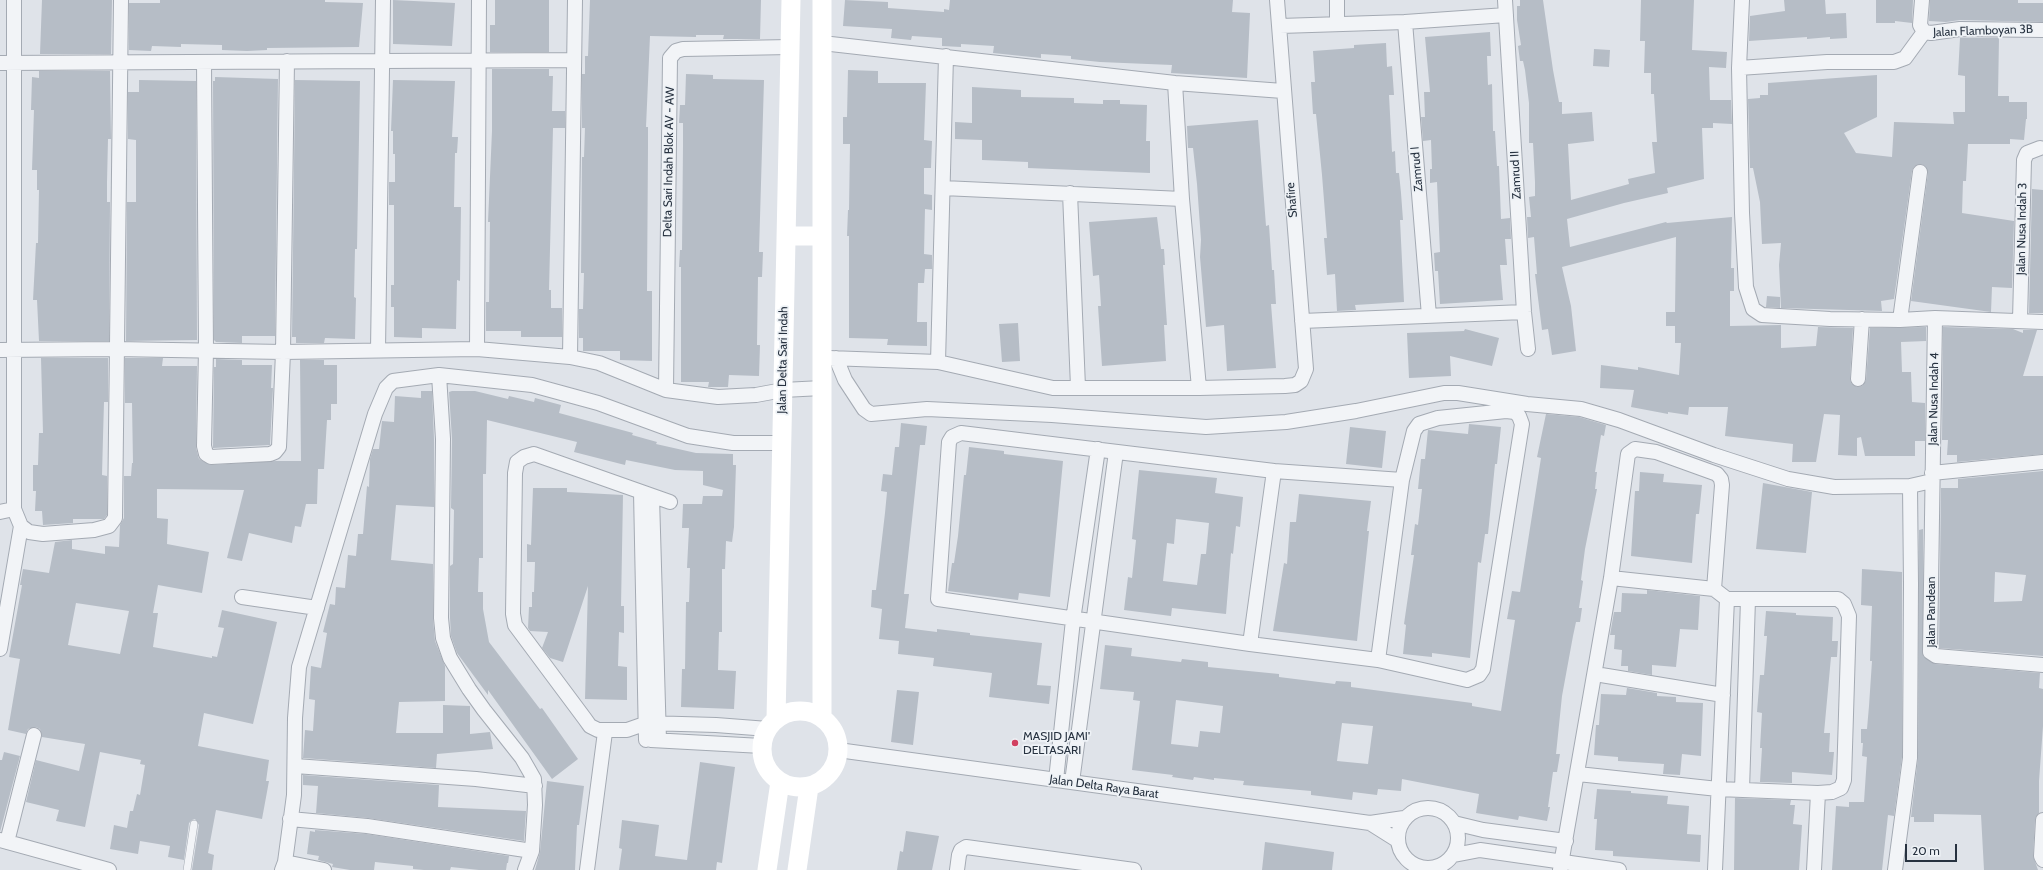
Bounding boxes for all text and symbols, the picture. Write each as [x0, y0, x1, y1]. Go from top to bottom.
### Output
street label: Jalan Flamboyan 3B [1933, 22, 2033, 40]
street label: Delta Sari Indah Blok AV - AW [660, 87, 678, 237]
street label: Zamrud I [1408, 146, 1426, 192]
street label: Zamrud II [1508, 151, 1524, 199]
street label: Shafire [1283, 182, 1301, 218]
street label: Jalan Nusa Indah 3 [2014, 183, 2030, 275]
street label: Jalan Delta Sari Indah [775, 306, 791, 414]
street label: Jalan Nusa Indah 4 [1926, 352, 1942, 446]
street label: Jalan Pandean [1924, 576, 1938, 648]
place label: MASJID JAMI' DELTASARI [1023, 729, 1090, 757]
marker: MASJID JAMI' DELTASARI [1010, 738, 1020, 748]
street label: Jalan Delta Raya Barat [1048, 772, 1160, 802]
scale bar [1907, 836, 1959, 862]
text: 20 m [1912, 843, 1940, 858]

